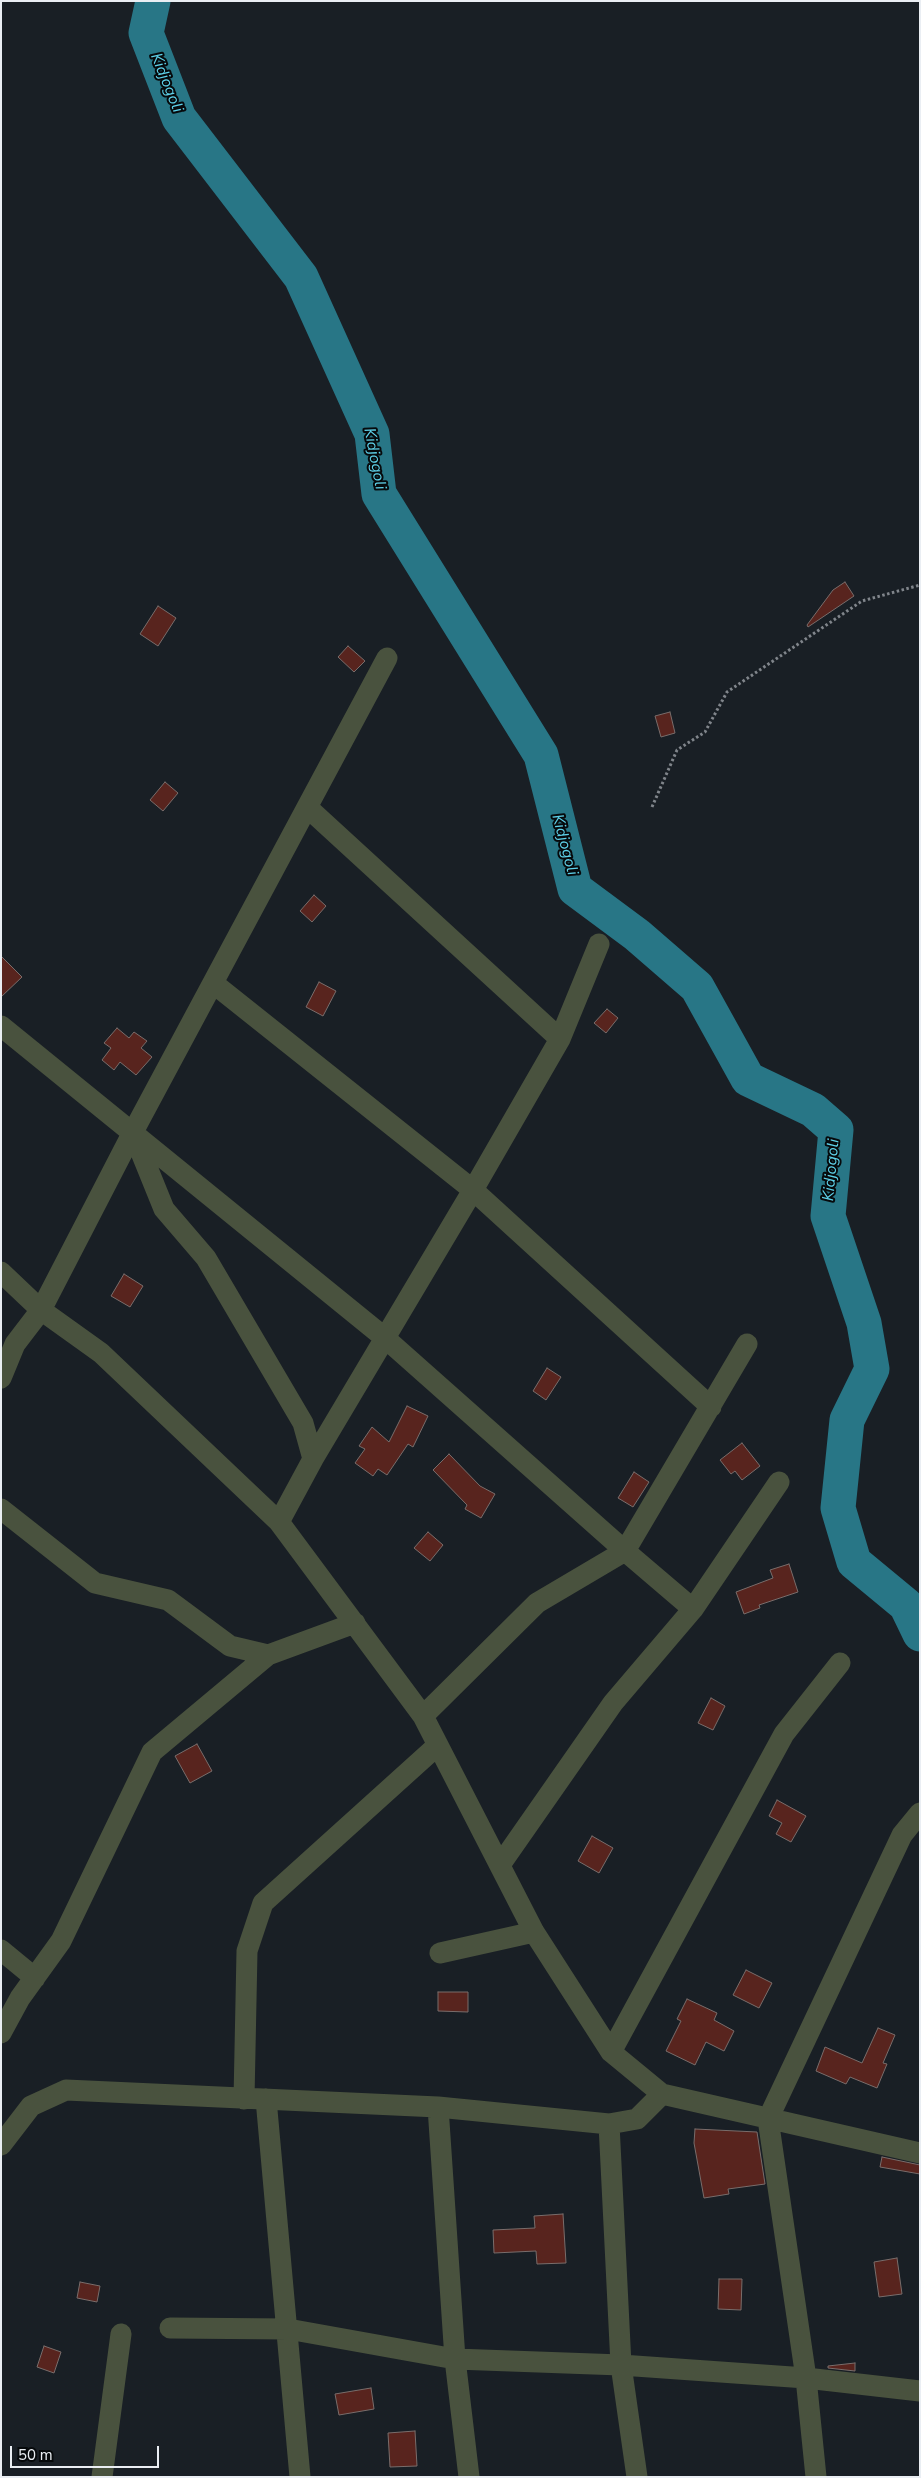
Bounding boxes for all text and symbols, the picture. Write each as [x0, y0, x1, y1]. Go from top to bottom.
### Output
water label: Kidjogoli [145, 50, 187, 116]
water label: Kidjogoli [359, 427, 389, 491]
water label: Kidjogoli [547, 812, 581, 878]
water label: Kidjogoli [820, 1138, 844, 1202]
scale bar [12, 2436, 161, 2468]
text: 50 m [18, 2445, 53, 2465]

